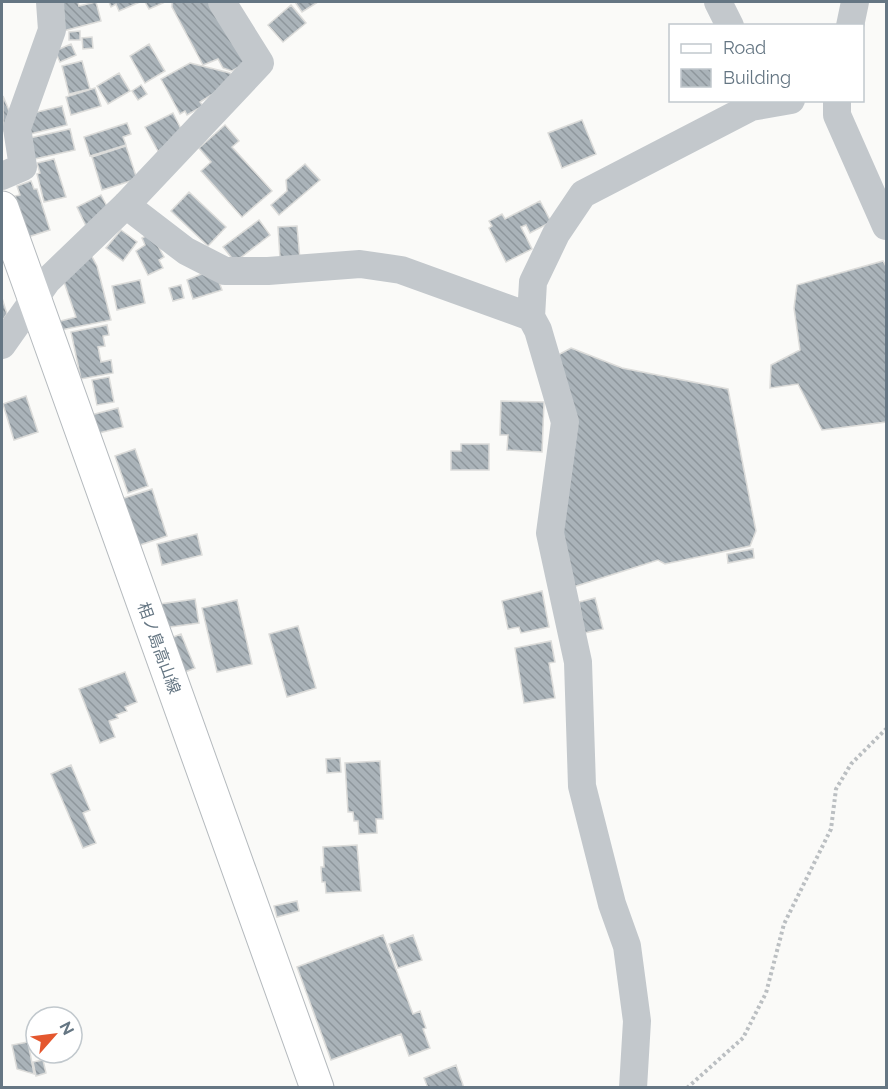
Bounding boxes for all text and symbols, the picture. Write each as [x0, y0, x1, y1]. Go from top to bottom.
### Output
legend [669, 24, 864, 102]
text: Road [723, 37, 766, 58]
text: Building [723, 67, 791, 88]
street label: 相ノ島高山線 [134, 600, 184, 696]
north arrow [24, 1005, 84, 1065]
text: N [56, 1018, 78, 1038]

